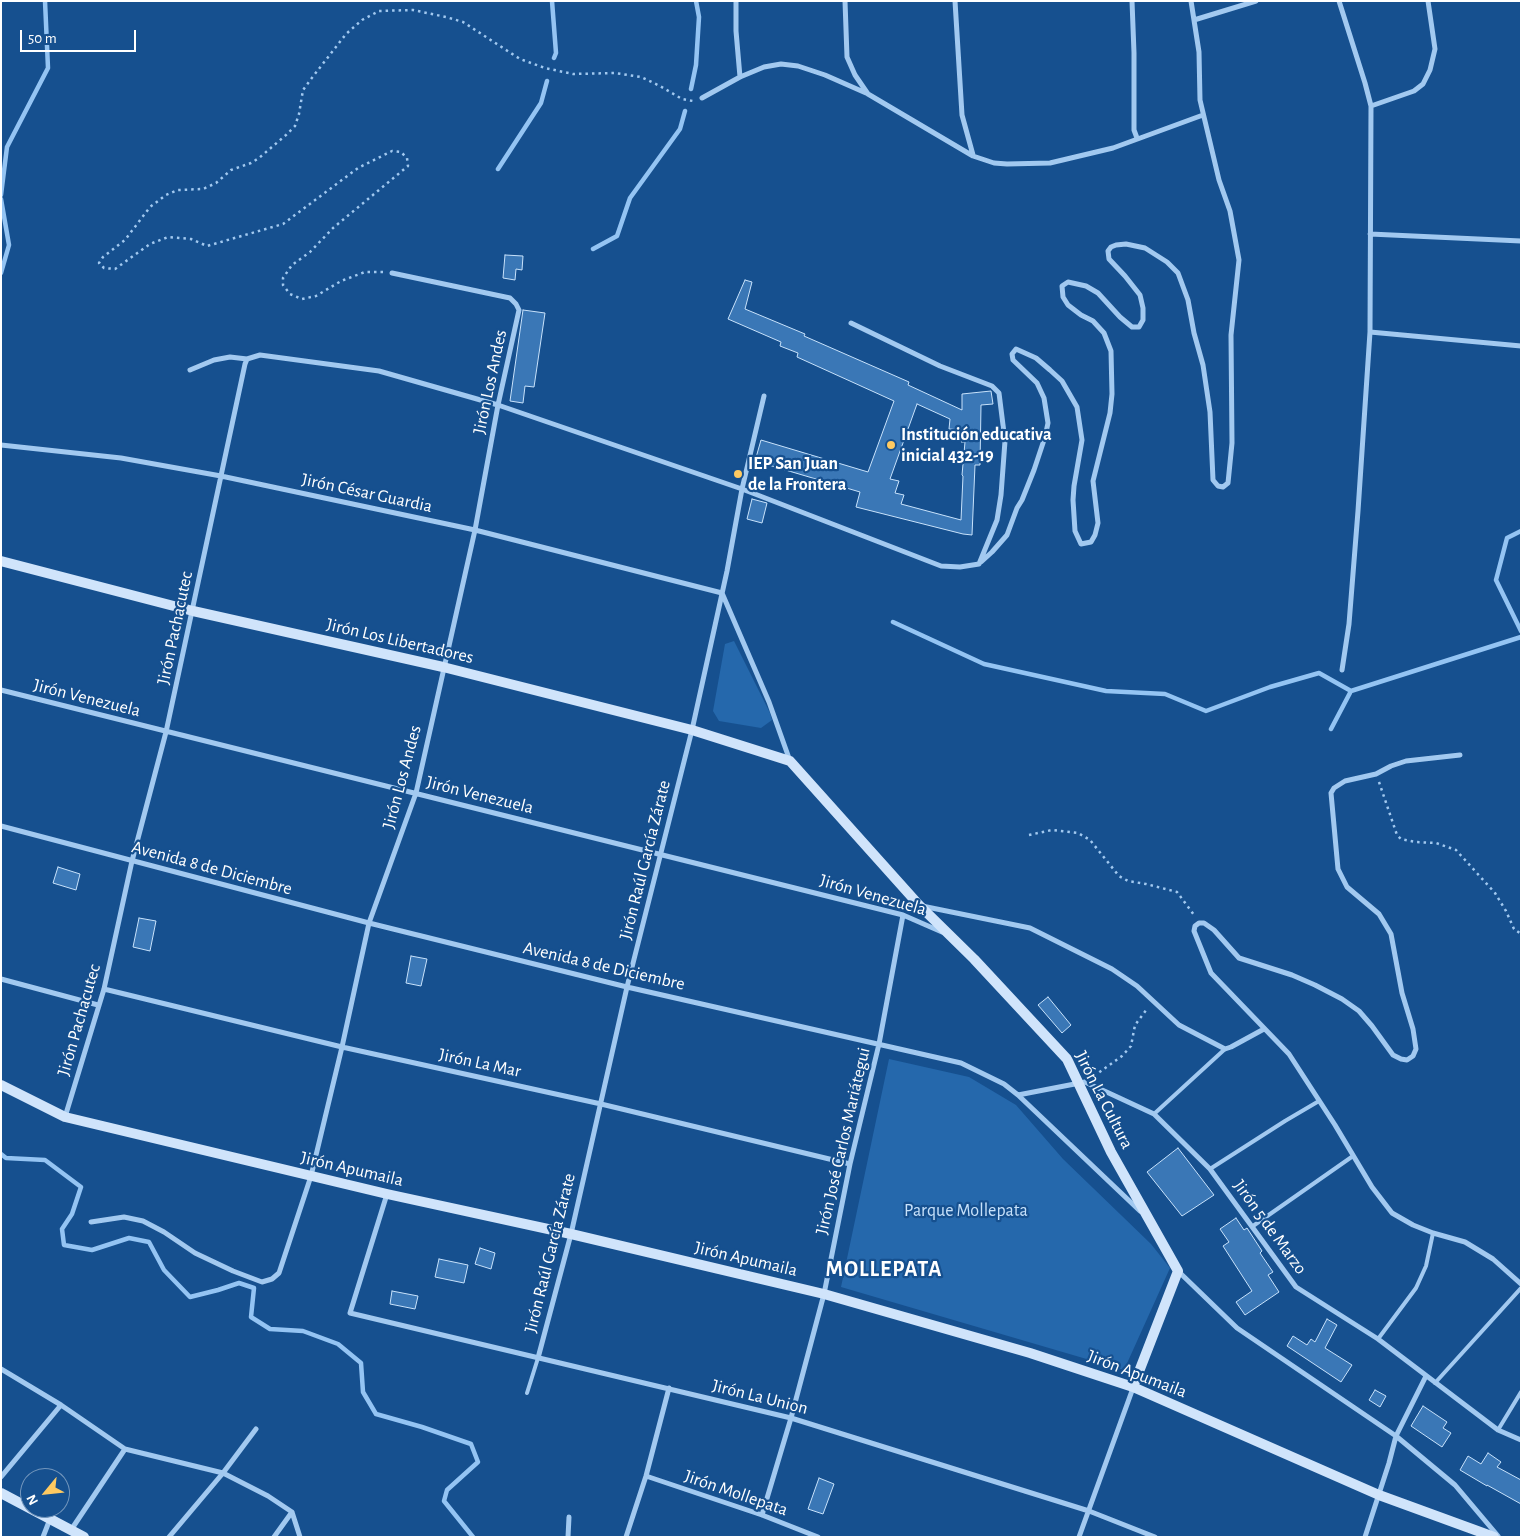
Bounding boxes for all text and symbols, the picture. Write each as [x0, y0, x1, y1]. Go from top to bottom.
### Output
scale bar [22, 20, 139, 52]
text: 50 m [28, 31, 57, 46]
street label: Jirón Los Andes [468, 328, 512, 436]
place label: Institución educativa inicial 432-19 [901, 424, 1052, 466]
marker: Institución educativa inicial 432-19 [885, 439, 897, 451]
place label: IEP San Juan de la Frontera [748, 453, 846, 496]
marker: IEP San Juan de la Frontera [732, 468, 744, 480]
street label: Jirón César Guardia [300, 469, 434, 517]
street label: Jirón Pachacutec [152, 569, 198, 687]
street label: Jirón Los Libertadores [324, 614, 476, 668]
street label: Jirón Venezuela [31, 674, 143, 722]
street label: Jirón Los Andes [378, 723, 426, 831]
street label: Jirón Venezuela [424, 771, 536, 819]
street label: Jirón Raúl García Zárate [615, 778, 675, 942]
street label: Avenida 8 de Diciembre [129, 836, 295, 900]
street label: Jirón Venezuela [817, 870, 929, 920]
street label: Avenida 8 de Diciembre [521, 937, 687, 995]
street label: Jirón Pachacutec [53, 962, 105, 1078]
street label: Jirón La Mar [437, 1044, 523, 1082]
street label: Jirón José Carlos Mariátegui [811, 1045, 875, 1237]
street label: Jirón La Cultura [1070, 1047, 1138, 1153]
street label: Jirón Apumaila [299, 1147, 405, 1191]
street label: Jirón Raúl García Zárate [520, 1171, 580, 1335]
street label: Jirón 5 de Marzo [1228, 1175, 1312, 1279]
park label: Parque Mollepata [904, 1200, 1028, 1222]
street label: Jirón Apumaila [693, 1237, 799, 1281]
district label: MOLLEPATA [824, 1256, 944, 1282]
street label: Jirón Apumaila [1084, 1345, 1190, 1403]
street label: Jirón La Union [710, 1375, 810, 1419]
street label: Jirón Mollepata [681, 1465, 791, 1521]
north arrow [20, 1468, 70, 1518]
text: N [24, 1492, 41, 1507]

